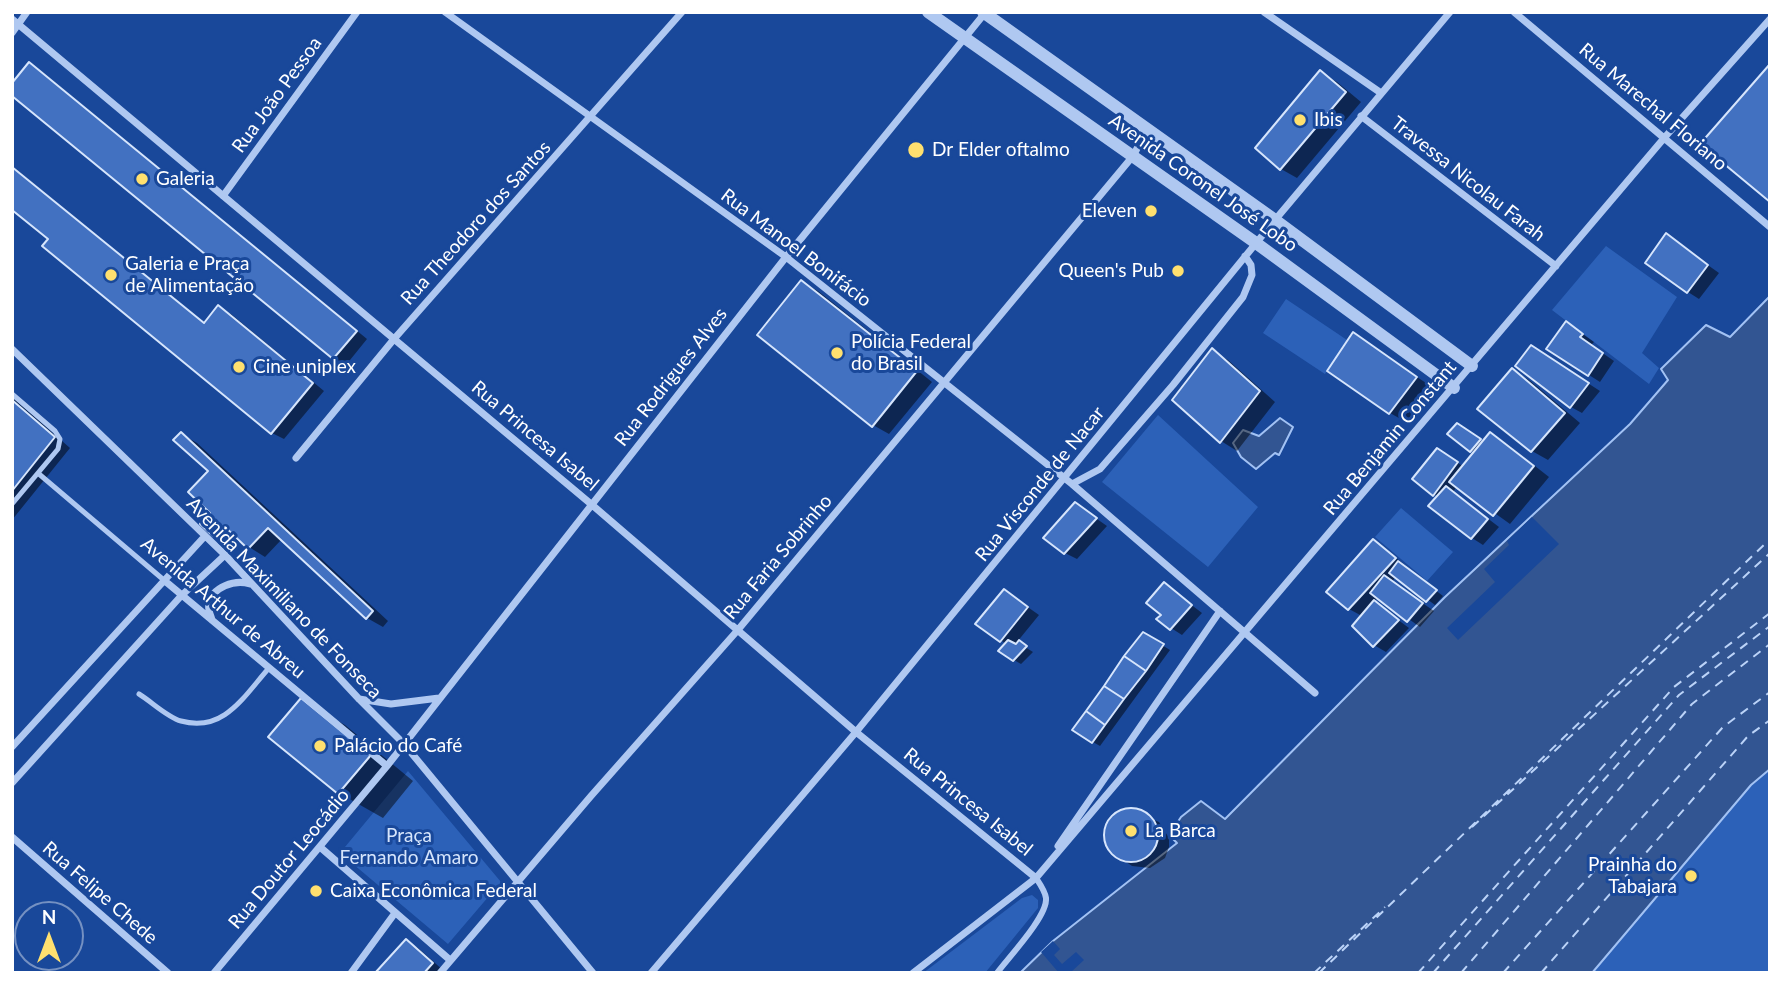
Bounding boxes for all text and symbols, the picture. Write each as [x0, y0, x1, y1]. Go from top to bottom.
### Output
street label: Rua João Pessoa [227, 33, 327, 157]
street label: Rua Marechal Floriano [1574, 38, 1732, 176]
street label: Avenida Coronel José Lobo [1104, 109, 1302, 257]
place label: Ibis [1314, 109, 1343, 131]
marker: Ibis [1292, 112, 1308, 128]
street label: Travessa Nicolau Farah [1386, 112, 1550, 246]
street label: Rua Theodoro dos Santos [396, 136, 556, 310]
place label: Dr Elder oftalmo [932, 139, 1070, 161]
marker: Dr Elder oftalmo [906, 140, 926, 160]
place label: Galeria [156, 168, 215, 190]
marker: Galeria [134, 171, 150, 187]
street label: Rua Manoel Bonifácio [716, 184, 876, 312]
place label: Eleven [1082, 200, 1137, 222]
marker: Eleven [1143, 203, 1159, 219]
place label: Galeria e Praça de Alimentação [125, 253, 254, 297]
place label: Queen's Pub [1059, 260, 1164, 282]
marker: Queen's Pub [1170, 263, 1186, 279]
marker: Galeria e Praça de Alimentação [103, 267, 119, 283]
street label: Rua Rodrigues Alves [610, 303, 732, 451]
place label: Polícia Federal do Brasil [851, 331, 971, 375]
marker: Polícia Federal do Brasil [829, 345, 845, 361]
place label: Cine uniplex [253, 356, 356, 378]
street label: Rua Benjamin Constant [1319, 356, 1461, 520]
marker: Cine uniplex [231, 359, 247, 375]
street label: Rua Princesa Isabel [467, 376, 603, 496]
street label: Rua Visconde de Nacar [971, 402, 1109, 566]
street label: Rua Faria Sobrinho [719, 490, 837, 624]
street label: Avenida Maximiliano de Fonseca [182, 493, 386, 703]
street label: Avenida Arthur de Abreu [136, 533, 310, 683]
place label: Palácio do Café [334, 735, 462, 757]
marker: Palácio do Café [312, 738, 328, 754]
street label: Rua Princesa Isabel [899, 743, 1037, 861]
street label: Rua Doutor Leocádio [224, 784, 354, 934]
place label: La Barca [1145, 820, 1216, 842]
marker: La Barca [1123, 823, 1139, 839]
park label: Praça Fernando Amaro [340, 825, 478, 869]
street label: Rua Felipe Chede [38, 837, 162, 949]
place label: Prainha do Tabajara [1588, 854, 1677, 898]
marker: Prainha do Tabajara [1683, 868, 1699, 884]
place label: Caixa Econômica Federal [330, 880, 537, 902]
marker: Caixa Econômica Federal [308, 883, 324, 899]
north arrow [14, 901, 84, 971]
text: N [42, 905, 56, 928]

